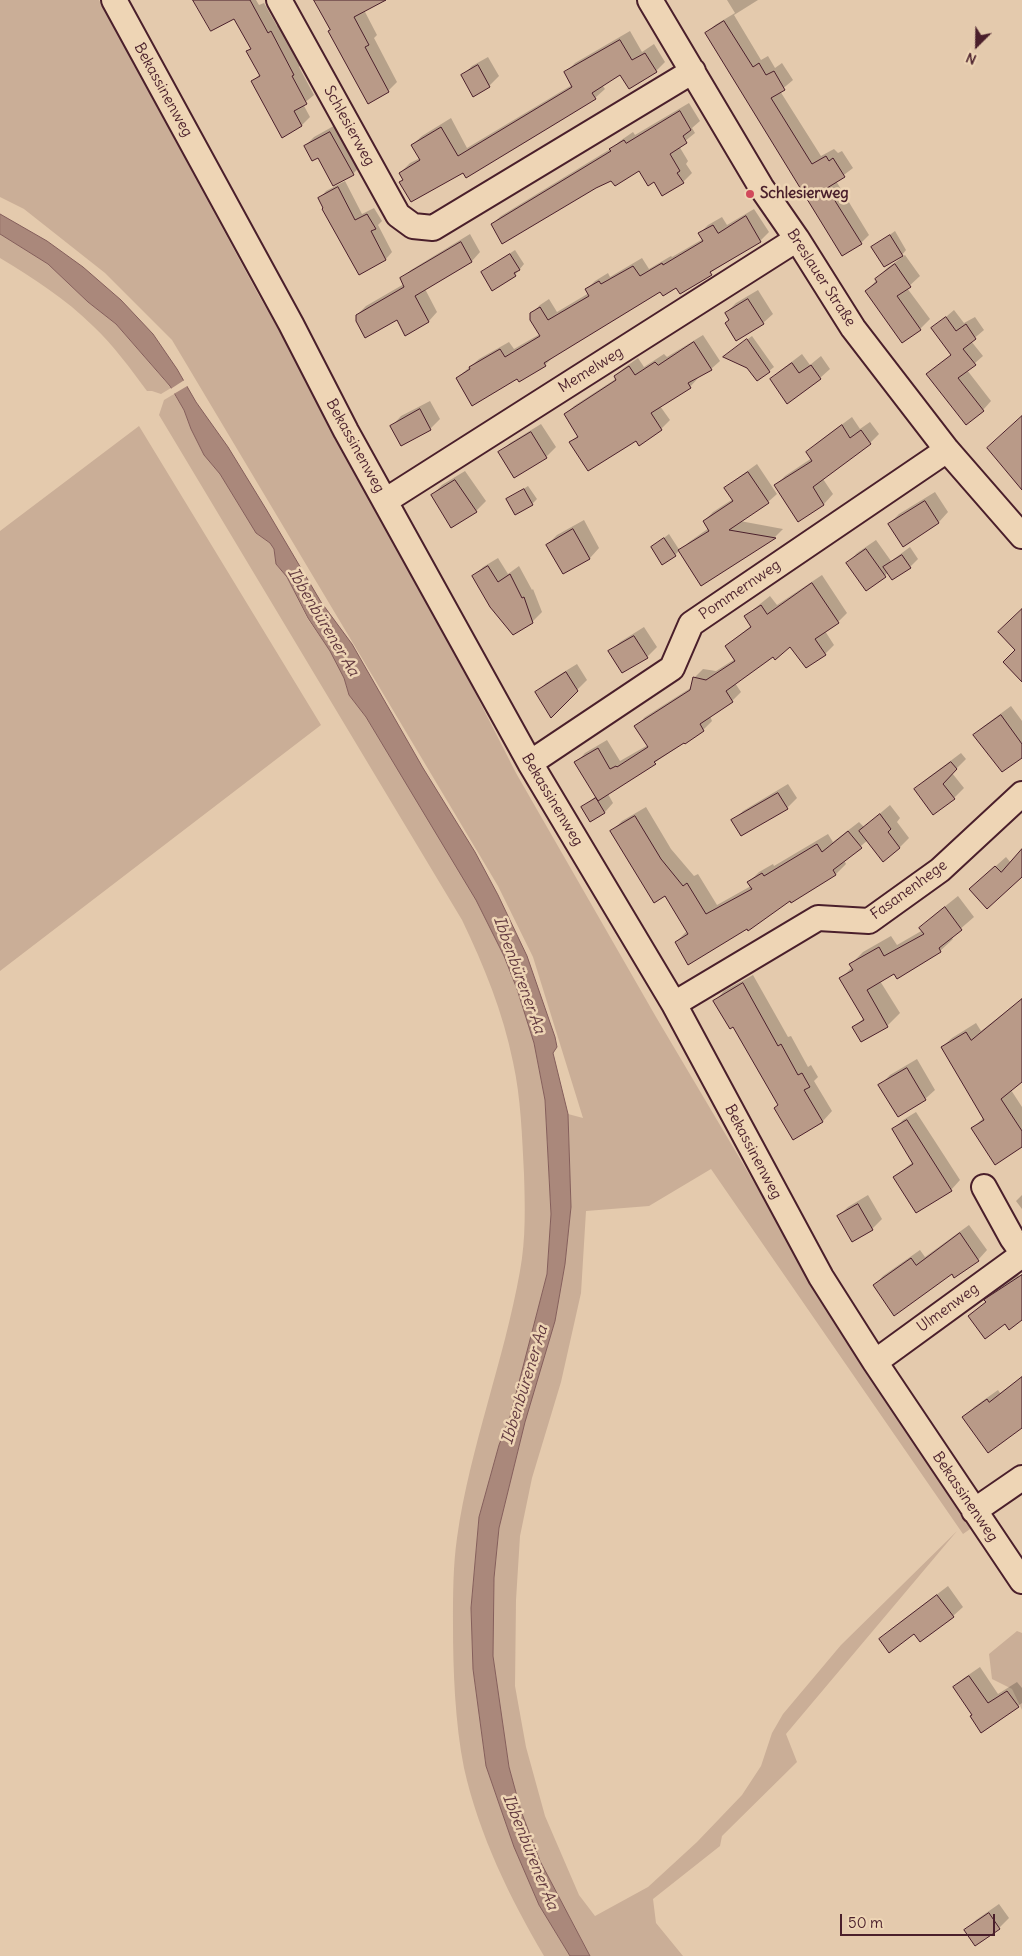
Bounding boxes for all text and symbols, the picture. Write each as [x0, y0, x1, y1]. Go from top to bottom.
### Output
north arrow [952, 20, 1002, 70]
street label: Bekassinenweg [130, 40, 196, 140]
text: N [963, 49, 979, 69]
street label: Schlesierweg [320, 83, 378, 169]
place label: Schlesierweg [760, 185, 849, 203]
marker: Schlesierweg [744, 188, 756, 200]
street label: Breslauer Straße [783, 226, 859, 330]
street label: Memelweg [555, 343, 627, 397]
street label: Bekassinenweg [322, 396, 388, 496]
street label: Pommernweg [696, 556, 784, 624]
water label: Ibbenbürener Aa [283, 564, 363, 680]
street label: Bekassinenweg [517, 751, 587, 849]
street label: Fasanenhege [867, 856, 951, 924]
water label: Ibbenbürener Aa [489, 914, 549, 1036]
street label: Bekassinenweg [720, 1102, 786, 1202]
street label: Ulmenweg [914, 1280, 982, 1336]
water label: Ibbenbürener Aa [498, 1323, 552, 1447]
street label: Bekassinenweg [928, 1449, 1002, 1545]
water label: Ibbenbürener Aa [498, 1791, 562, 1913]
scale bar [842, 1904, 997, 1936]
text: 50 m [848, 1913, 883, 1932]

